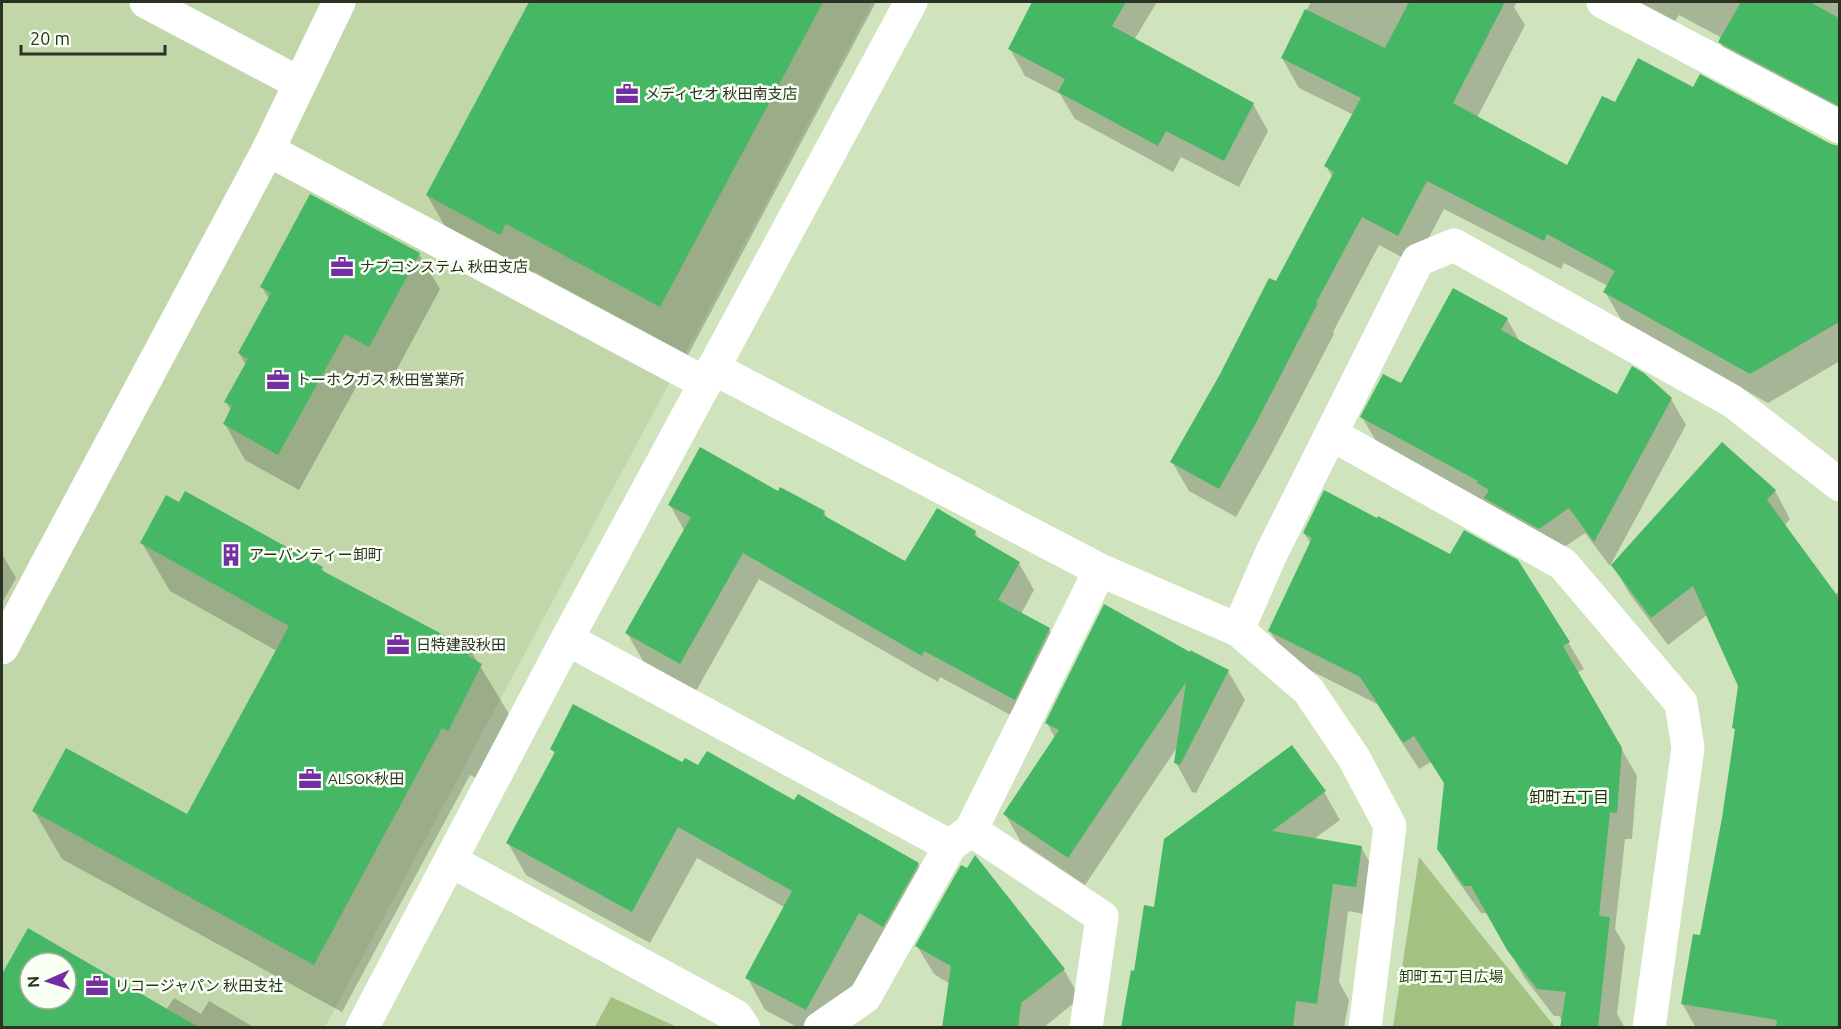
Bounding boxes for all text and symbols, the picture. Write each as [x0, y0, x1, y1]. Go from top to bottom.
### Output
scale bar [21, 18, 165, 56]
text: 20 m [30, 28, 70, 48]
office icon: メディセオ 秋田南支店 [614, 81, 640, 107]
place label: メディセオ 秋田南支店 [645, 85, 797, 102]
office icon: ナブコシステム 秋田支店 [329, 254, 355, 280]
place label: ナブコシステム 秋田支店 [360, 258, 528, 275]
office icon: トーホクガス 秋田営業所 [265, 367, 291, 393]
place label: トーホクガス 秋田営業所 [296, 371, 464, 388]
building icon: アーバンティー卸町 [218, 542, 244, 568]
place label: アーバンティー卸町 [249, 546, 383, 563]
office icon: 日特建設秋田 [385, 632, 411, 658]
place label: 日特建設秋田 [416, 636, 506, 653]
office icon: ALSOK秋田 [297, 766, 323, 792]
place label: ALSOK秋田 [328, 770, 404, 787]
district label: 卸町五丁目 [1529, 788, 1609, 806]
north arrow [18, 951, 78, 1011]
park label: 卸町五丁目広場 [1398, 968, 1504, 985]
office icon: リコージャパン 秋田支社 [84, 973, 110, 999]
text: N [24, 975, 42, 988]
place label: リコージャパン 秋田支社 [115, 977, 283, 994]

